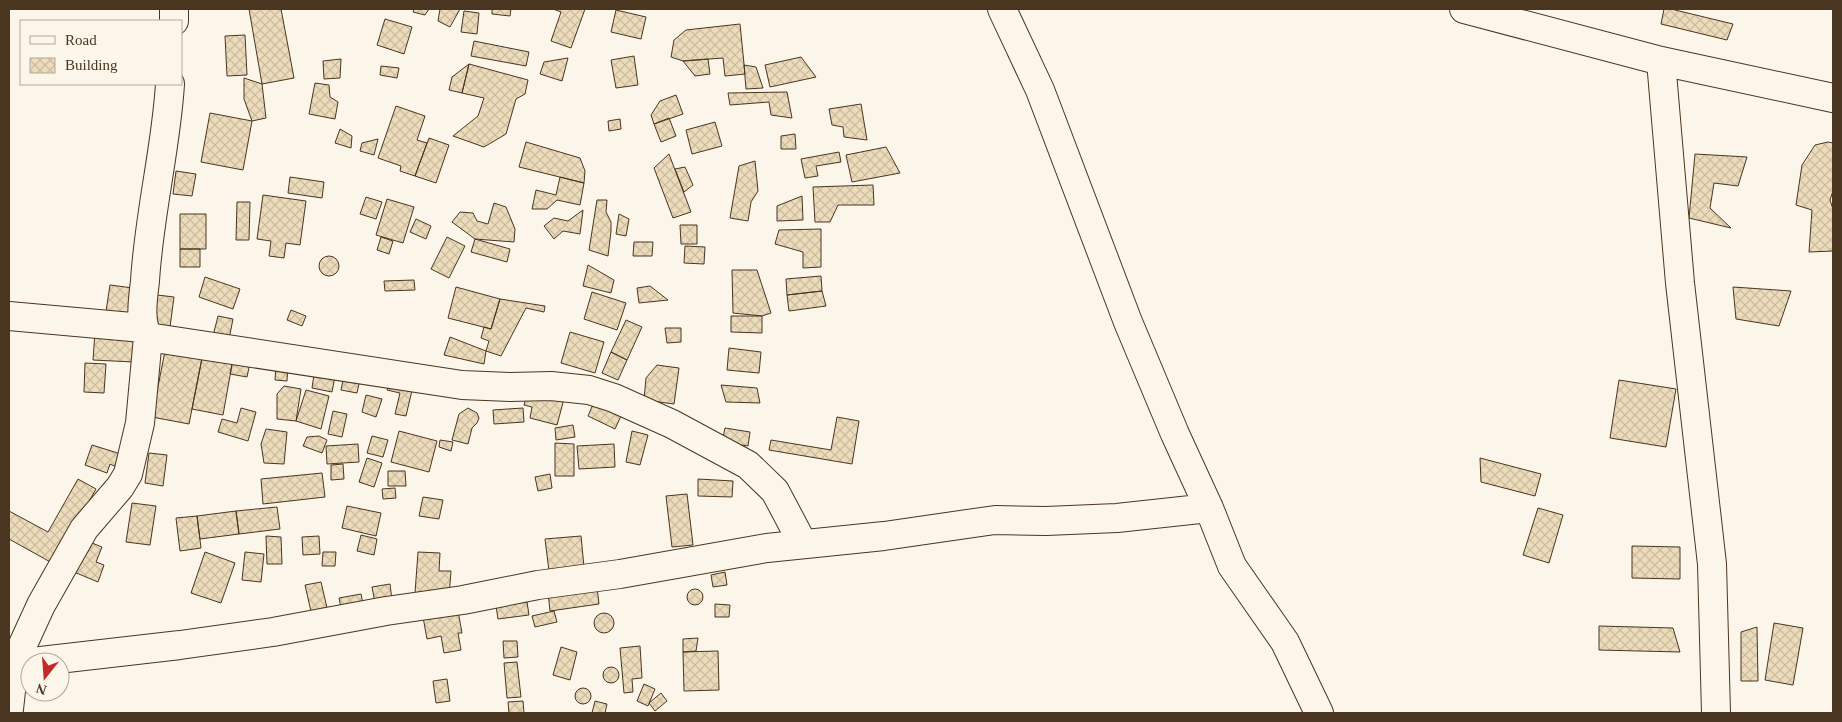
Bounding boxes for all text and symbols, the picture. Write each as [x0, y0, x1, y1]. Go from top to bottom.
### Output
legend [20, 20, 182, 85]
text: Road [65, 32, 97, 48]
text: Building [65, 57, 118, 73]
north arrow [20, 652, 70, 702]
text: N [34, 680, 48, 698]

